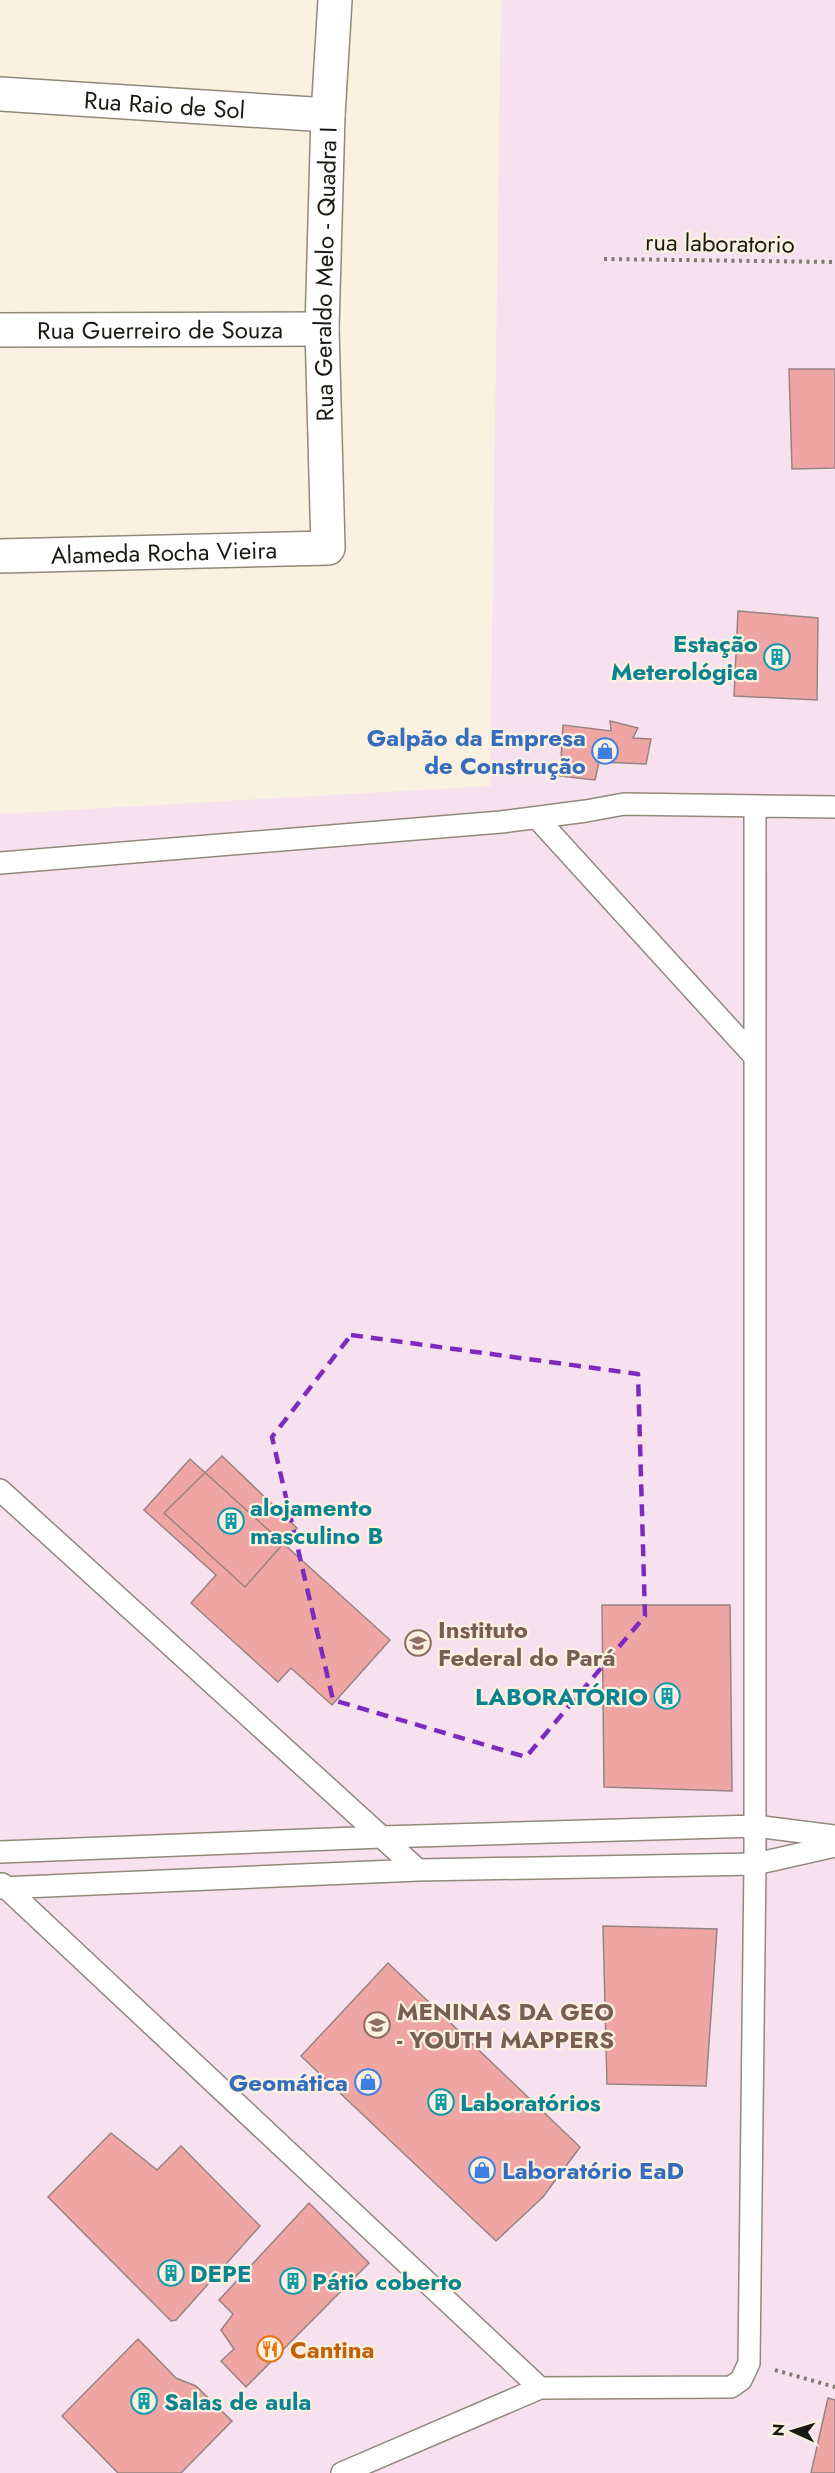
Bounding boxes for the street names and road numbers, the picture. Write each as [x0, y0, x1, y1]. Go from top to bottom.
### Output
street label: Rua Raio de Sol [83, 82, 246, 127]
street label: Rua Geraldo Melo - Quadra I [304, 126, 345, 422]
street label: rua laboratorio [645, 224, 795, 262]
street label: Rua Guerreiro de Souza [37, 312, 283, 347]
street label: Alameda Rocha Vieira [50, 532, 278, 572]

